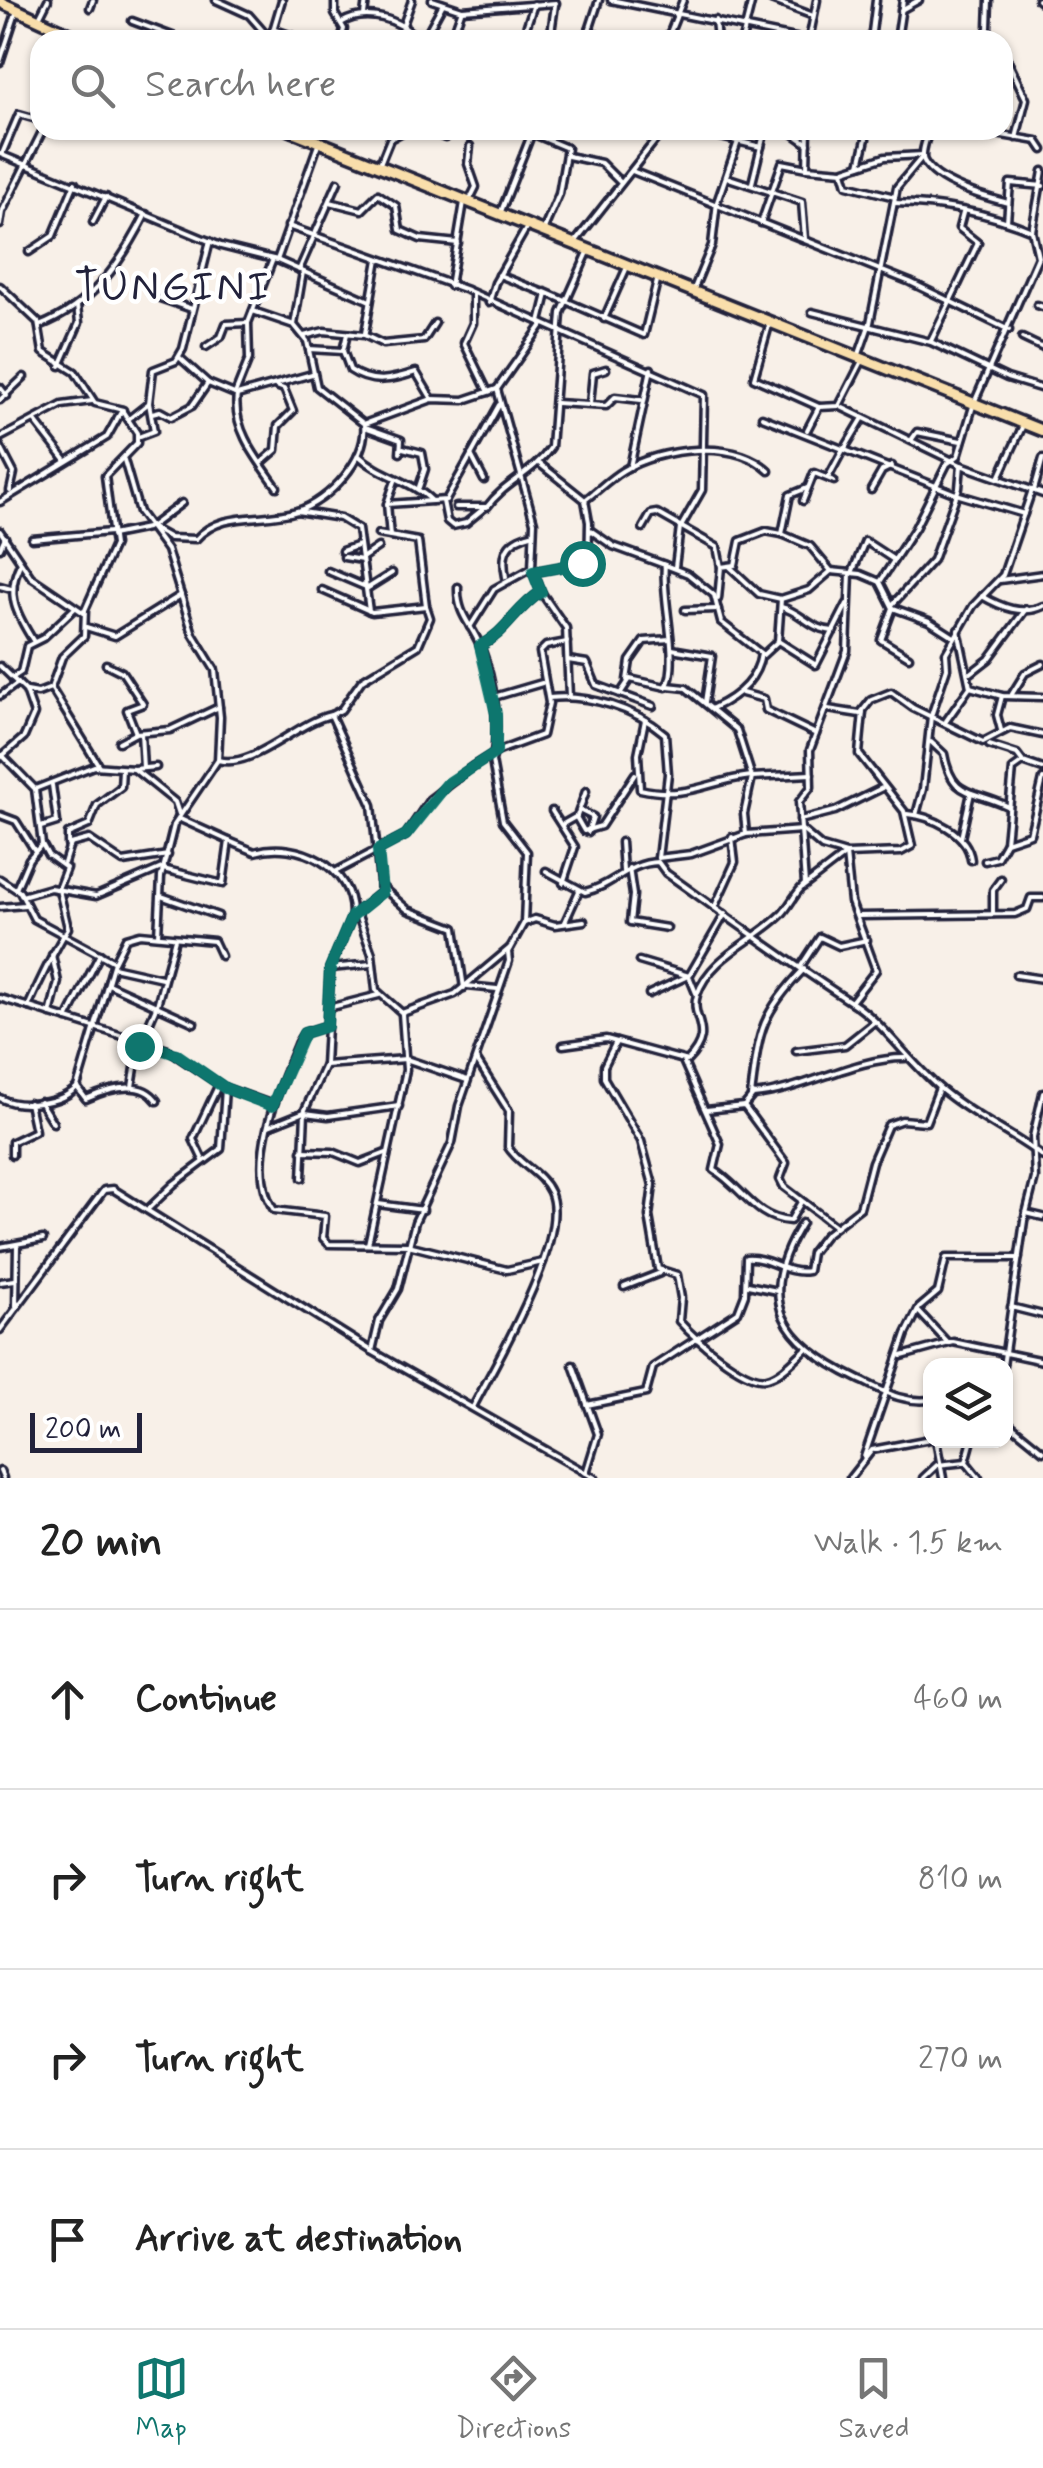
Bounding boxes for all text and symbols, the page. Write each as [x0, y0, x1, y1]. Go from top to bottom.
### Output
search box [30, 30, 1013, 140]
icon: search [65, 58, 120, 113]
text: Search here [145, 61, 336, 110]
district label: TUNGINI [74, 261, 272, 316]
route start [560, 541, 606, 587]
route end [117, 1024, 163, 1070]
map controls [923, 1358, 1013, 1448]
button: layers [923, 1358, 1013, 1448]
scale bar [30, 1408, 142, 1452]
text: 200 m [45, 1412, 121, 1449]
text: 20 min [40, 1516, 163, 1571]
text: Walk · 1.5 km [814, 1522, 1003, 1564]
icon: ahead [40, 1672, 95, 1727]
text: Continue [135, 1675, 277, 1724]
text: 460 m [913, 1678, 1003, 1720]
icon: right [40, 1852, 95, 1907]
text: Turn right [135, 1855, 304, 1904]
text: 810 m [918, 1858, 1003, 1900]
icon: right [40, 2032, 95, 2087]
text: Turn right [135, 2035, 304, 2084]
text: 270 m [918, 2038, 1003, 2080]
icon: arrive [40, 2212, 95, 2267]
text: Arrive at destination [135, 2215, 462, 2264]
tab: Map [134, 2351, 189, 2448]
tab: Directions [456, 2351, 571, 2448]
tab: Saved [839, 2351, 909, 2448]

